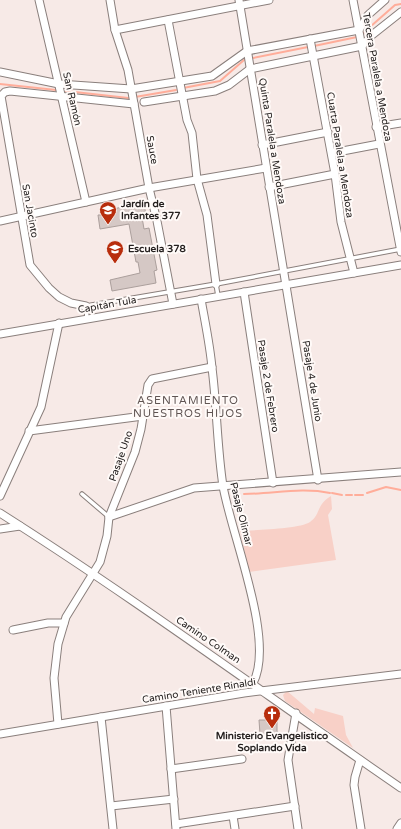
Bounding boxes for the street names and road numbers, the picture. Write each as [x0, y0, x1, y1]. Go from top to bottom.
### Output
street label: Tercera Paralela a Mendoza [360, 12, 394, 142]
street label: San Ramón [60, 71, 84, 127]
street label: Quinta Paralela a Mendoza [256, 77, 288, 205]
street label: Cuarta Paralela a Mendoza [324, 91, 356, 219]
street label: Sauce [144, 135, 160, 166]
street label: San Jacinto [19, 183, 41, 239]
street label: Capitán Tula [77, 294, 137, 316]
street label: Pasaje 2 de Febrero [255, 339, 281, 433]
street label: Pasaje 4 de Junio [300, 339, 324, 423]
street label: Pasaje Uno [107, 429, 135, 483]
street label: Pasaje Olimar [227, 481, 255, 547]
street label: Camino Colman [173, 614, 243, 666]
street label: Camino Teniente Rinaldi [141, 676, 257, 706]

